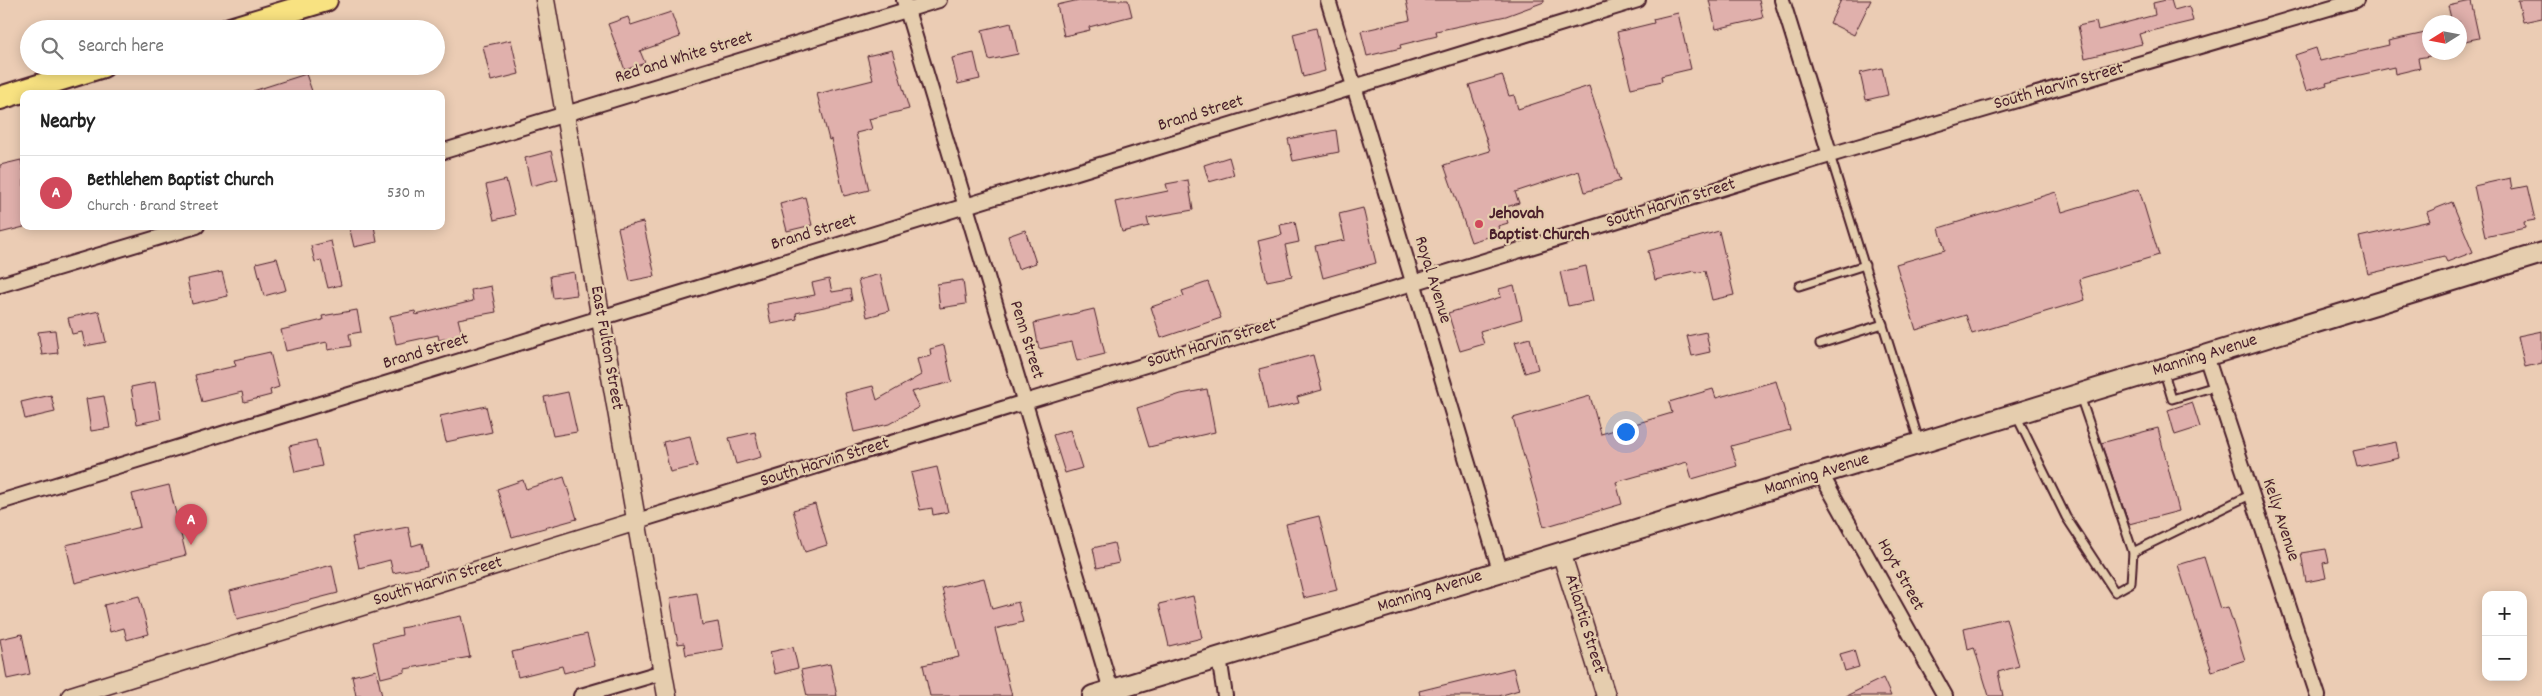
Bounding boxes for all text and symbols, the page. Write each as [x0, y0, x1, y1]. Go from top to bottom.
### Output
north arrow [2422, 15, 2467, 60]
search box [20, 20, 445, 75]
street label: Red and White Street [612, 25, 756, 91]
icon: search [38, 34, 66, 62]
text: Search here [78, 34, 164, 61]
street label: South Harvin Street [1991, 56, 2127, 117]
street label: Brand Street [1155, 89, 1247, 139]
text: Nearby [40, 108, 95, 138]
text: Bethlehem Baptist Church [87, 168, 274, 195]
street label: South Harvin Street [1603, 172, 1739, 236]
text: A [52, 182, 60, 205]
text: 530 m [387, 182, 425, 205]
text: Church · Brand Street [87, 195, 218, 218]
place label: Jehovah Baptist Church [1489, 202, 1590, 248]
street label: Brand Street [768, 208, 860, 258]
marker: Jehovah Baptist Church [1473, 218, 1485, 230]
street label: Royal Avenue [1407, 233, 1457, 327]
street label: East Fulton Street [583, 284, 629, 412]
street label: Penn Street [1002, 298, 1050, 383]
street label: South Harvin Street [1144, 312, 1280, 376]
street label: Brand Street [380, 327, 472, 377]
street label: Manning Avenue [2149, 328, 2261, 384]
your location [1613, 419, 1639, 445]
street label: South Harvin Street [757, 431, 893, 495]
street label: Manning Avenue [1761, 447, 1873, 503]
street label: Kelly Avenue [2255, 475, 2305, 565]
pin: A [175, 504, 207, 545]
street label: Hoyt Street [1870, 534, 1930, 616]
street label: South Harvin Street [370, 550, 506, 614]
street label: Manning Avenue [1374, 564, 1486, 620]
street label: Atlantic Street [1557, 571, 1611, 677]
map controls [2482, 591, 2527, 681]
button: + [2482, 591, 2527, 636]
button: − [2482, 636, 2527, 681]

